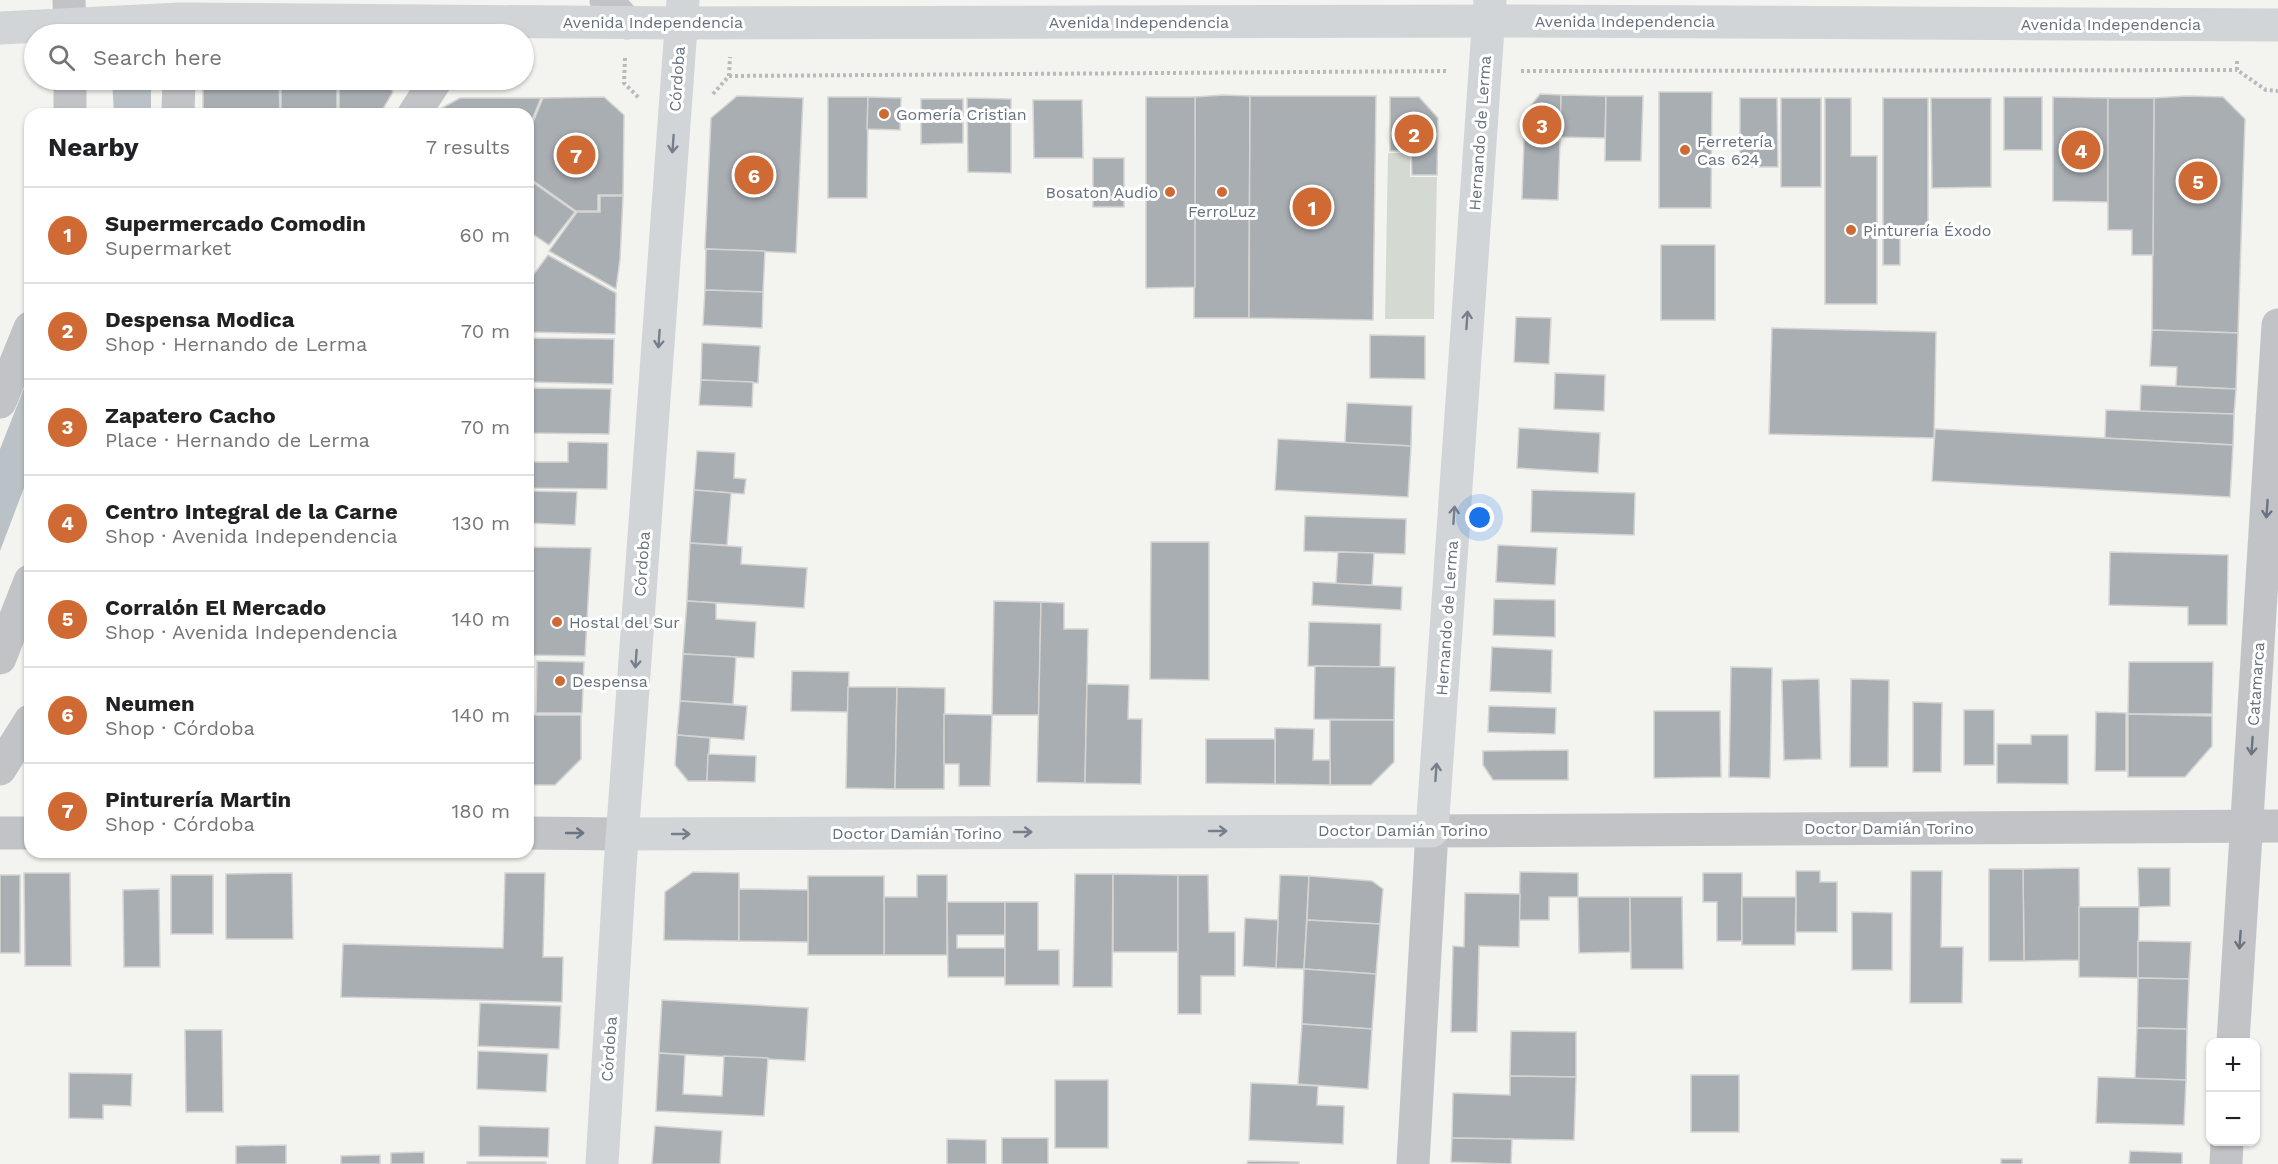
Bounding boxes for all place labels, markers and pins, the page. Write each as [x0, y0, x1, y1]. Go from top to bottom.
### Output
pin: 3 [1522, 102, 1562, 148]
place label: Gomería Cristian [896, 105, 1027, 124]
marker: Gomería Cristian [877, 107, 891, 121]
pin: 2 [1394, 112, 1434, 156]
pin: 4 [2062, 128, 2100, 172]
pin: 7 [556, 132, 596, 178]
place label: Ferretería Cas 624 [1697, 132, 1773, 169]
marker: Ferretería Cas 624 [1678, 143, 1692, 157]
pin: 6 [734, 152, 774, 198]
pin: 5 [2178, 158, 2218, 204]
place label: Bosaton Audio [1046, 183, 1158, 202]
pin: 1 [1292, 184, 1332, 230]
marker: Bosaton Audio [1163, 185, 1177, 199]
marker: FerroLuz [1215, 185, 1229, 199]
place label: FerroLuz [1188, 202, 1256, 221]
place label: Pinturería Éxodo [1863, 221, 1991, 240]
marker: Pinturería Éxodo [1844, 223, 1858, 237]
place label: Hostal del Sur [569, 613, 680, 632]
marker: Hostal del Sur [550, 615, 564, 629]
place label: Despensa [572, 672, 648, 691]
marker: Despensa [553, 674, 567, 688]

